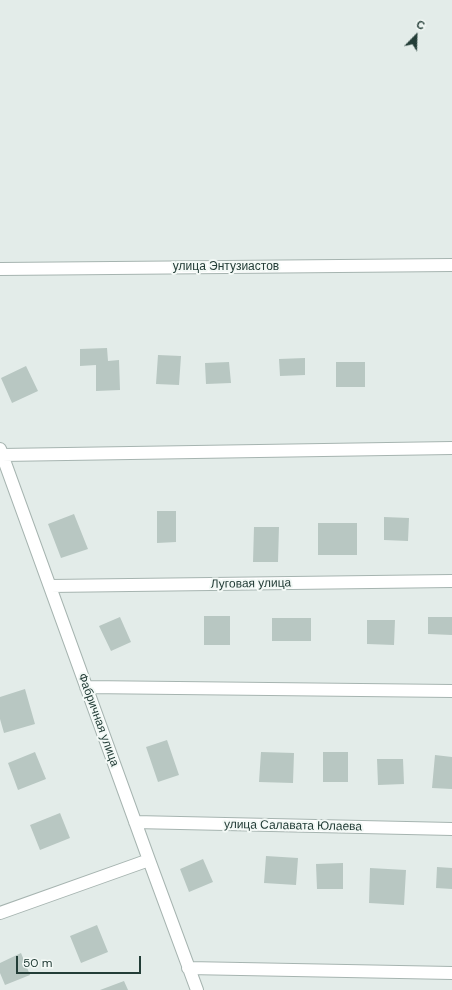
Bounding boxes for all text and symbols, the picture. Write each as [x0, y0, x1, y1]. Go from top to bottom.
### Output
north arrow [396, 16, 436, 56]
text: С [414, 17, 427, 33]
street label: улица Энтузиастов [173, 260, 279, 274]
street label: Луговая улица [211, 576, 291, 592]
street label: Фабричная улица [74, 671, 122, 769]
street label: улица Салавата Юлаева [224, 818, 362, 834]
scale bar [18, 948, 143, 974]
text: 50 m [23, 955, 52, 971]

